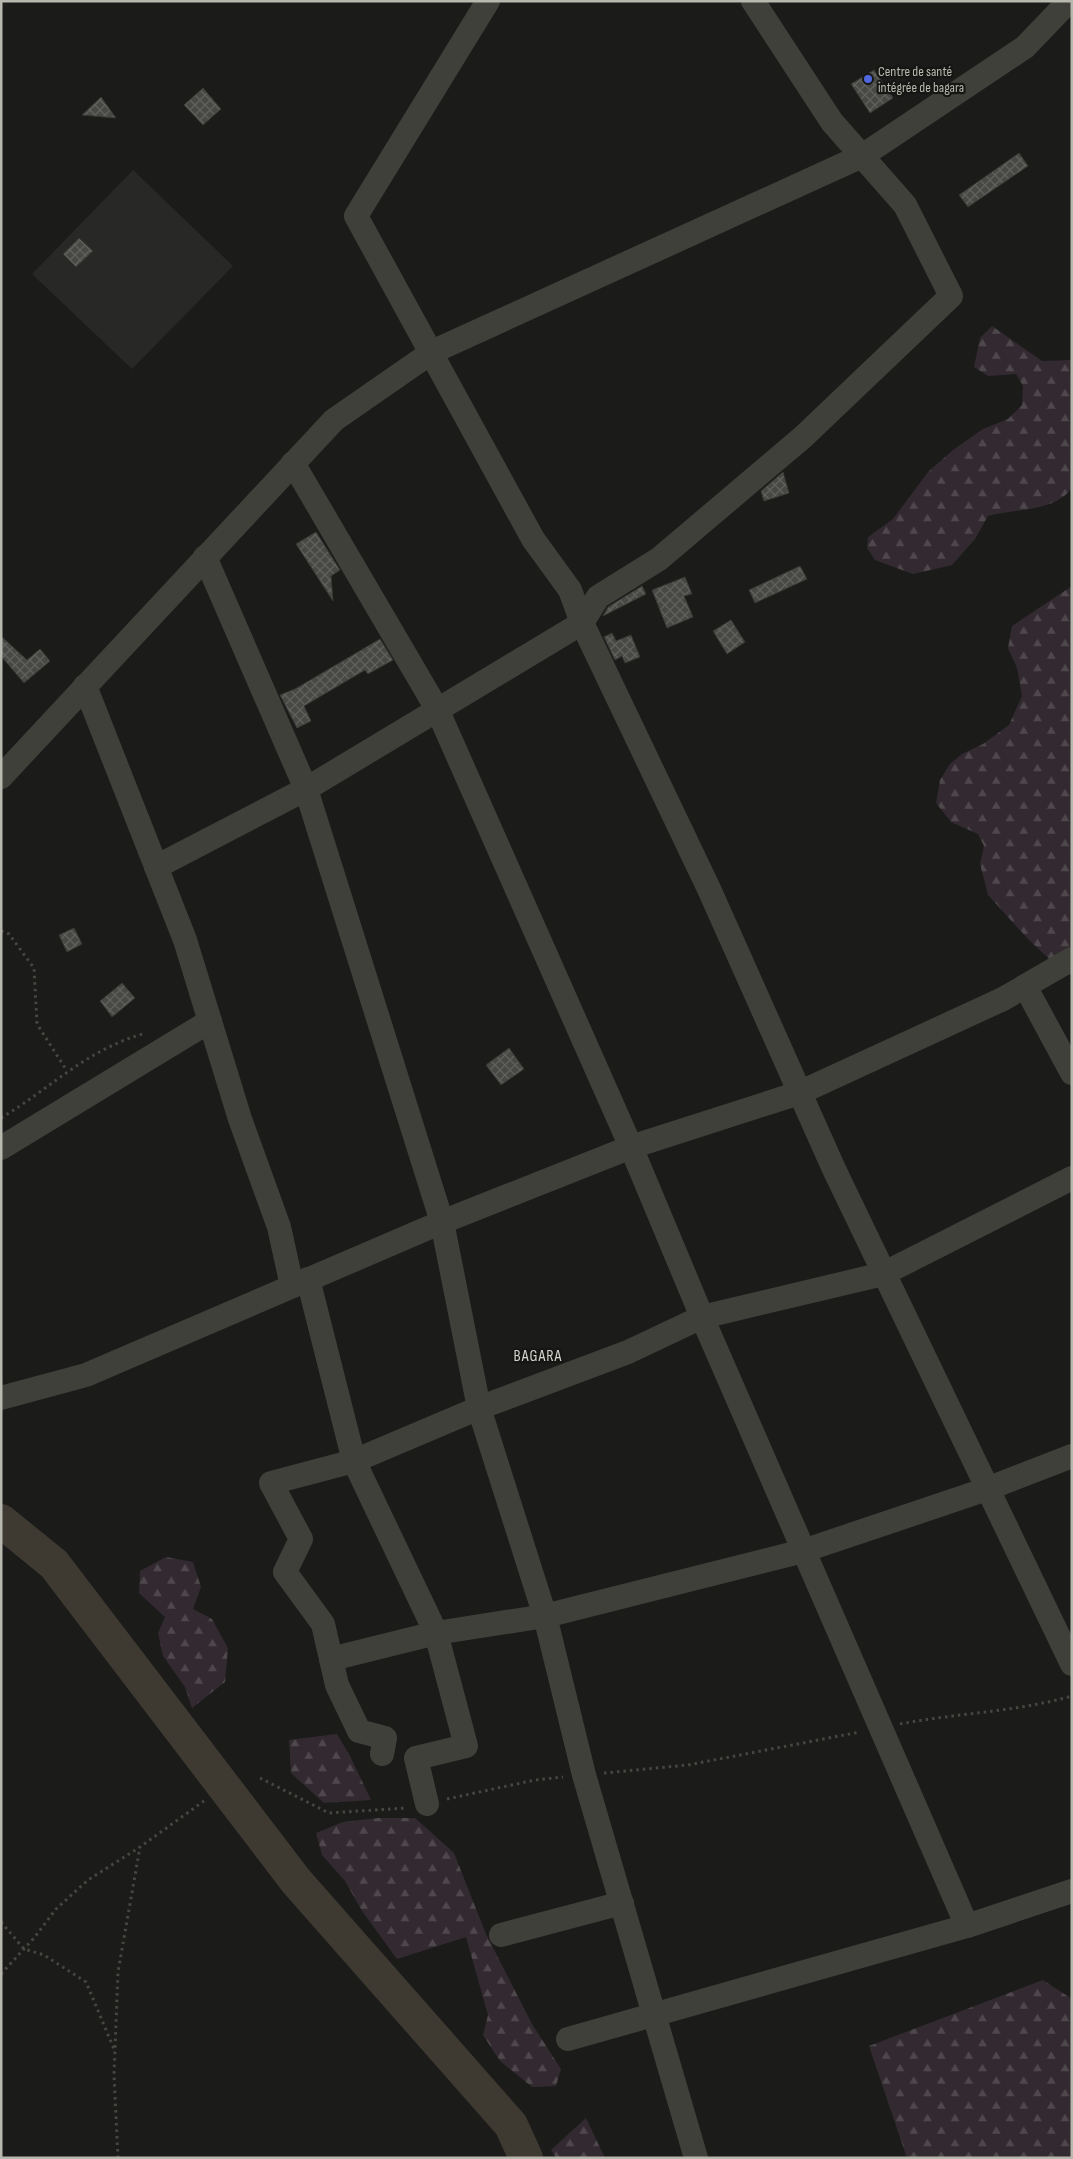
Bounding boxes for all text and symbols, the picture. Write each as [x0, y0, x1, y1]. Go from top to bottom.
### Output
place label: Centre de santé intégrée de bagara [878, 63, 964, 96]
marker: Centre de santé intégrée de bagara [862, 73, 874, 85]
district label: BAGARA [514, 1347, 562, 1366]

